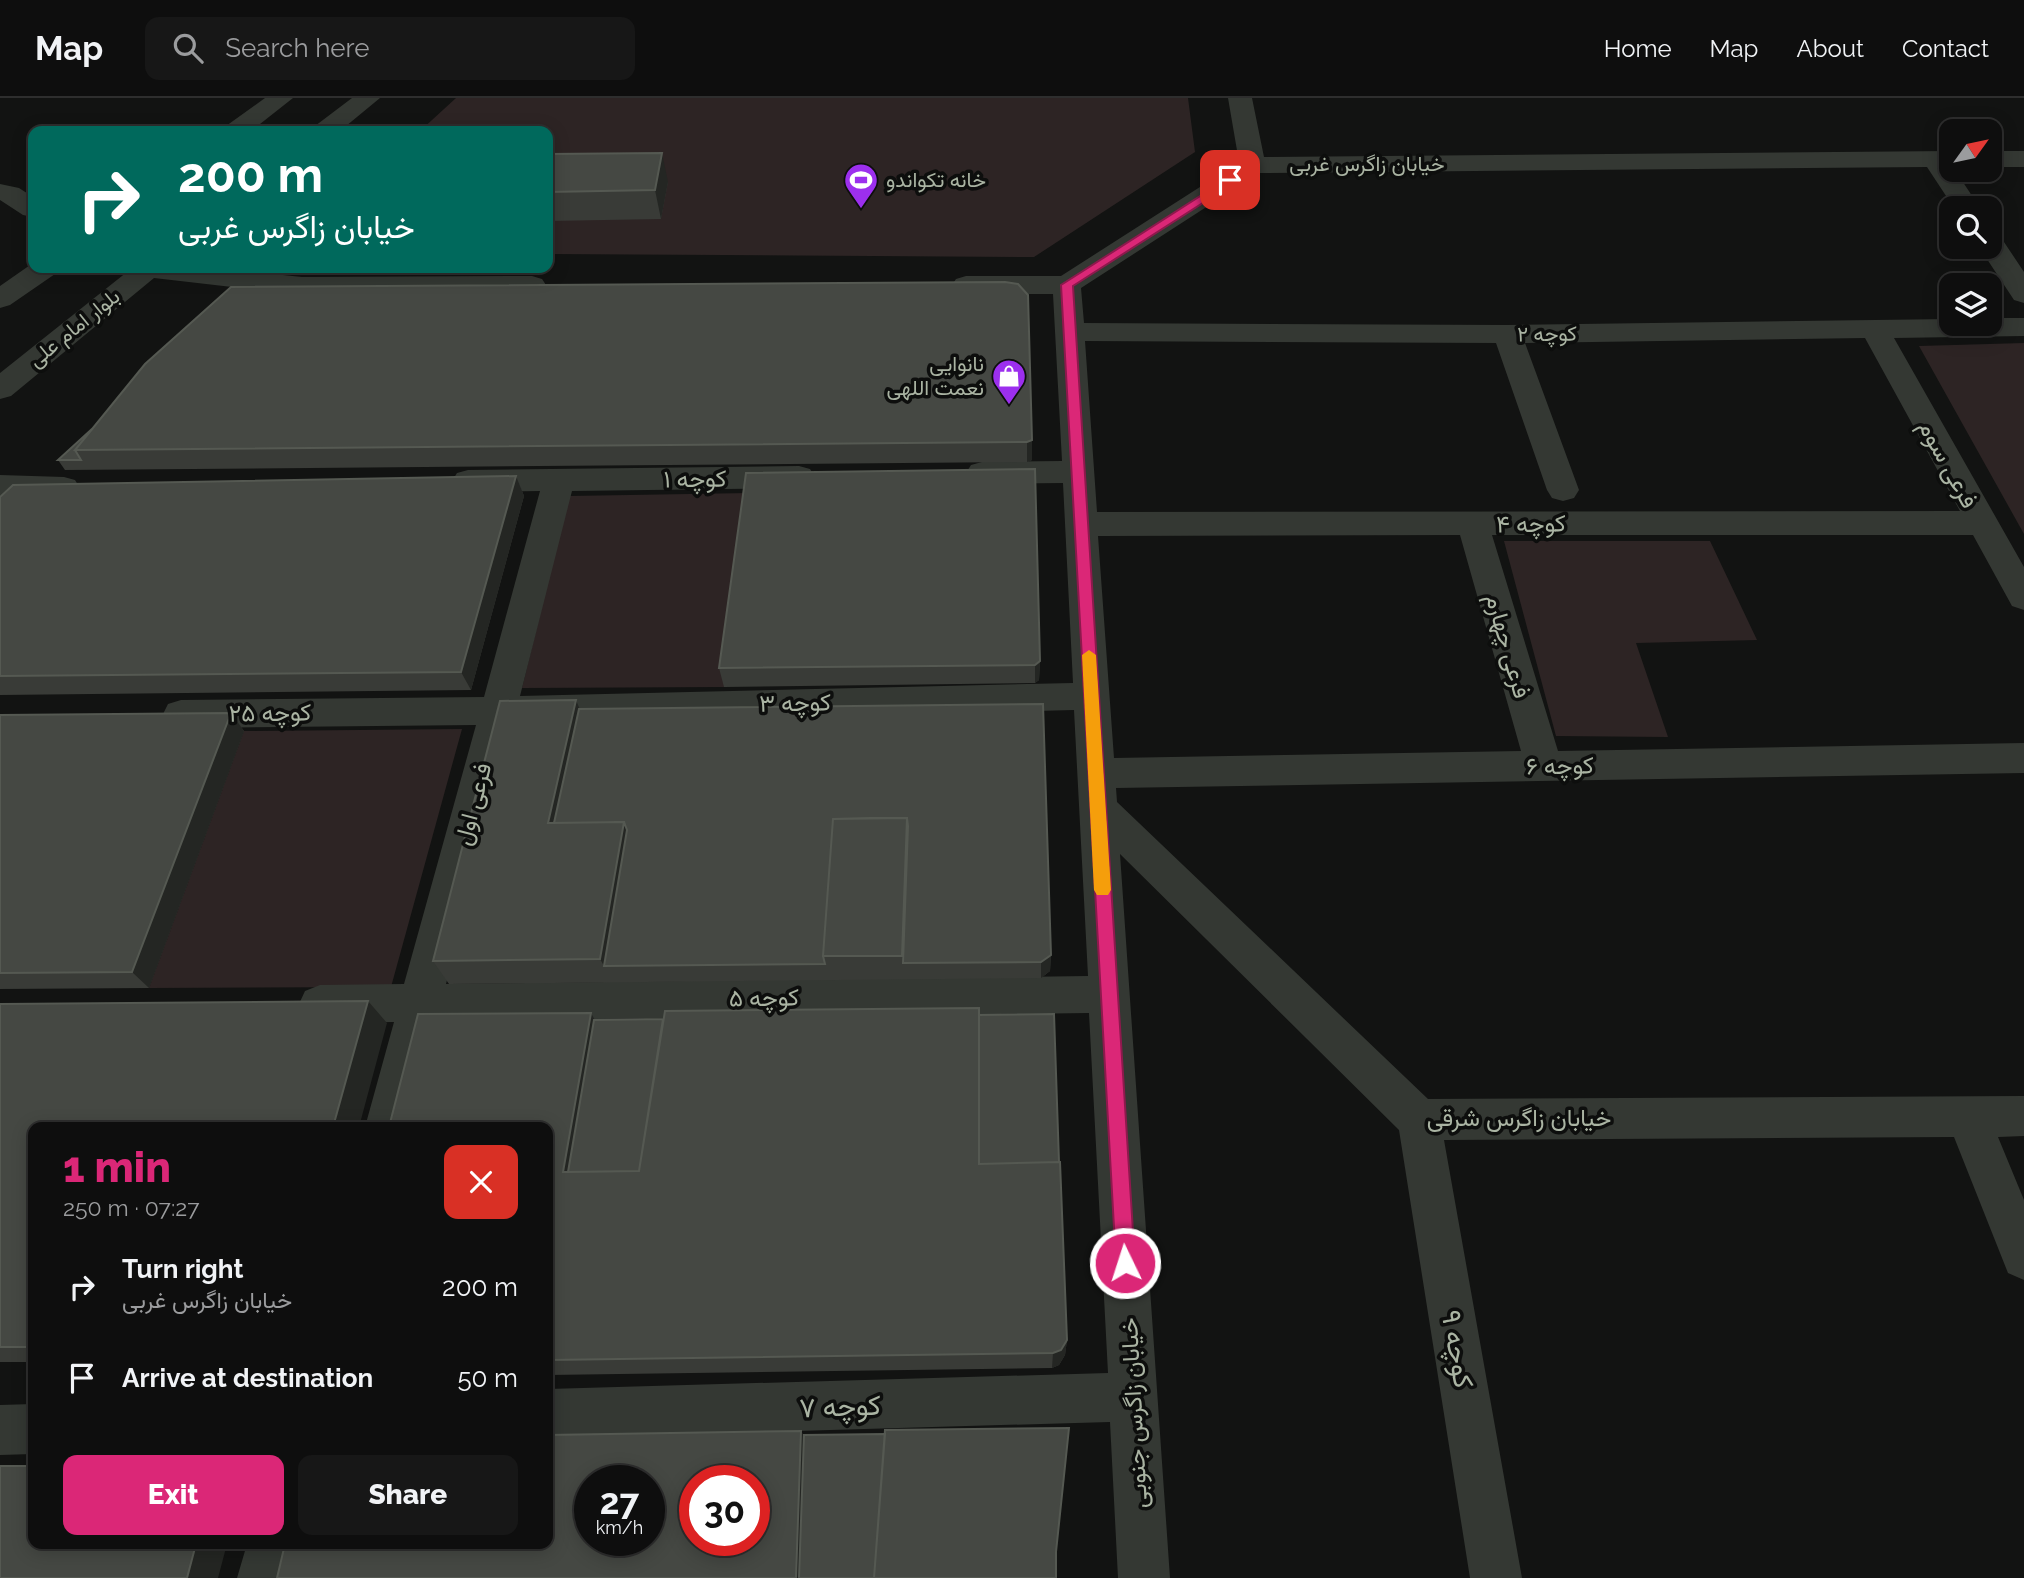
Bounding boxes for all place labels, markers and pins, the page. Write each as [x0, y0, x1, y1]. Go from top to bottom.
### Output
pin [1200, 150, 1260, 210]
sports icon: خانه تکواندو [842, 161, 880, 210]
place label: خانه تکواندو [886, 167, 986, 193]
place label: نانوایی نعمت اللهی [887, 351, 984, 401]
shop icon: نانوایی نعمت اللهی [990, 357, 1028, 406]

